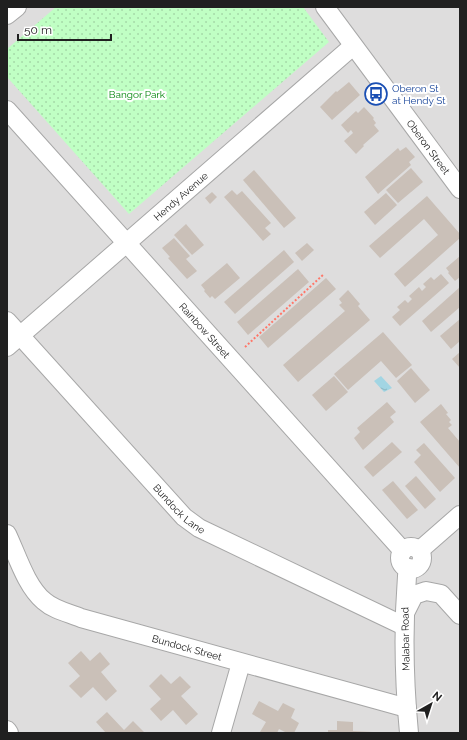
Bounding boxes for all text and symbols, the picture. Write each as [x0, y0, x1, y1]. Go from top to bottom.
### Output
scale bar [18, 16, 111, 42]
text: 50 m [24, 23, 52, 37]
bus stop icon: Oberon St at Hendy St [363, 81, 389, 107]
place label: Oberon St at Hendy St [392, 83, 446, 106]
park label: Bangor Park [109, 89, 166, 100]
street label: Oberon Street [404, 118, 452, 177]
street label: Hendy Avenue [152, 170, 210, 223]
street label: Rainbow Street [177, 301, 232, 361]
street label: Bundock Lane [151, 482, 207, 536]
street label: Malabar Road [399, 607, 412, 671]
street label: Bundock Street [151, 633, 223, 663]
north arrow [411, 684, 451, 724]
text: N [430, 689, 444, 704]

